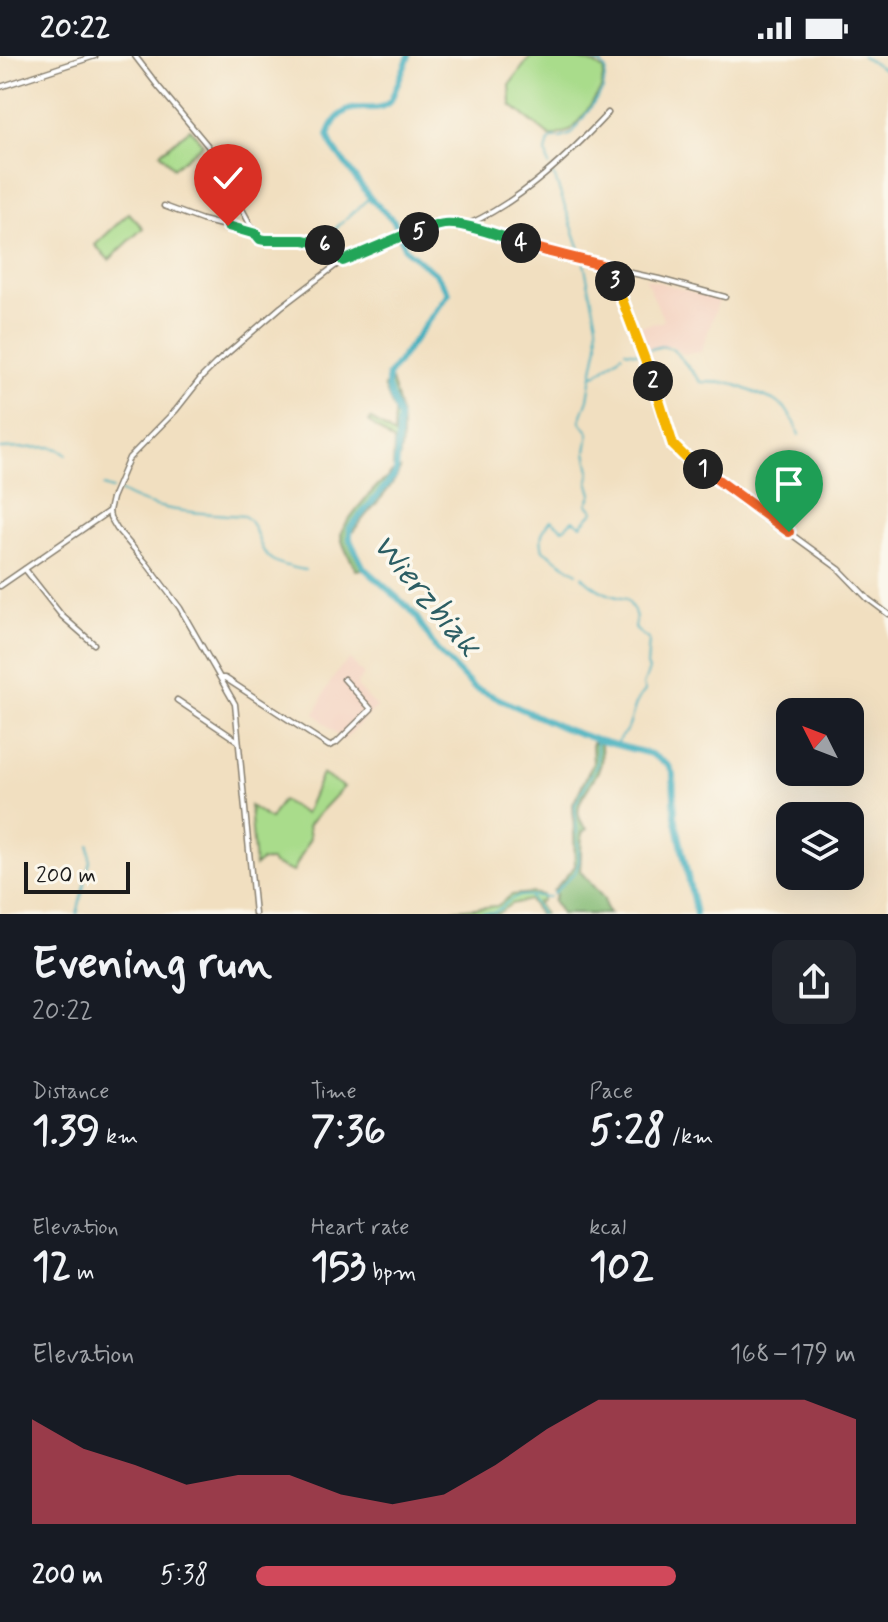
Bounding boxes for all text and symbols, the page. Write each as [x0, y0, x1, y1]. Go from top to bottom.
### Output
text: 20:22 [40, 9, 110, 48]
pin [194, 144, 262, 226]
icon: check [206, 156, 250, 200]
pin: 5 [399, 212, 439, 252]
text: 5 [412, 218, 426, 246]
pin: 4 [501, 223, 541, 263]
pin: 6 [305, 225, 345, 265]
text: 4 [515, 229, 527, 257]
text: 6 [319, 231, 331, 259]
pin: 3 [595, 261, 635, 301]
text: 3 [610, 267, 620, 295]
pin: 2 [633, 361, 673, 401]
text: 2 [648, 367, 658, 395]
pin: 1 [683, 449, 723, 489]
pin [755, 450, 823, 532]
text: 1 [698, 455, 708, 483]
icon: arrive [767, 462, 811, 506]
water label: Wierzbiak [361, 525, 492, 668]
north arrow [776, 698, 864, 786]
map controls [776, 698, 864, 890]
button: layers [776, 802, 864, 890]
scale bar [24, 858, 130, 894]
text: 200 m [36, 862, 96, 890]
text: Evening run [32, 936, 272, 994]
button: share [772, 940, 856, 1024]
text: 20:22 [32, 995, 93, 1029]
text: Distance [32, 1078, 109, 1106]
text: Time [311, 1078, 357, 1106]
text: Pace [589, 1078, 633, 1106]
text: 1.39 [32, 1106, 100, 1158]
text: 7:36 [311, 1106, 386, 1158]
text: 5:28 [589, 1106, 666, 1158]
text: km [100, 1123, 138, 1151]
text: /km [666, 1123, 713, 1151]
text: Elevation [32, 1214, 119, 1242]
text: Heart rate [311, 1214, 409, 1242]
text: kcal [589, 1214, 626, 1242]
text: 12 [32, 1242, 71, 1294]
text: 153 [311, 1242, 366, 1294]
text: 102 [589, 1242, 654, 1294]
text: m [71, 1259, 94, 1287]
text: bpm [366, 1259, 416, 1287]
text: Elevation [32, 1338, 134, 1372]
text: 168–179 m [730, 1338, 856, 1372]
text: 200 m [32, 1559, 103, 1593]
text: 5:38 [160, 1559, 209, 1593]

